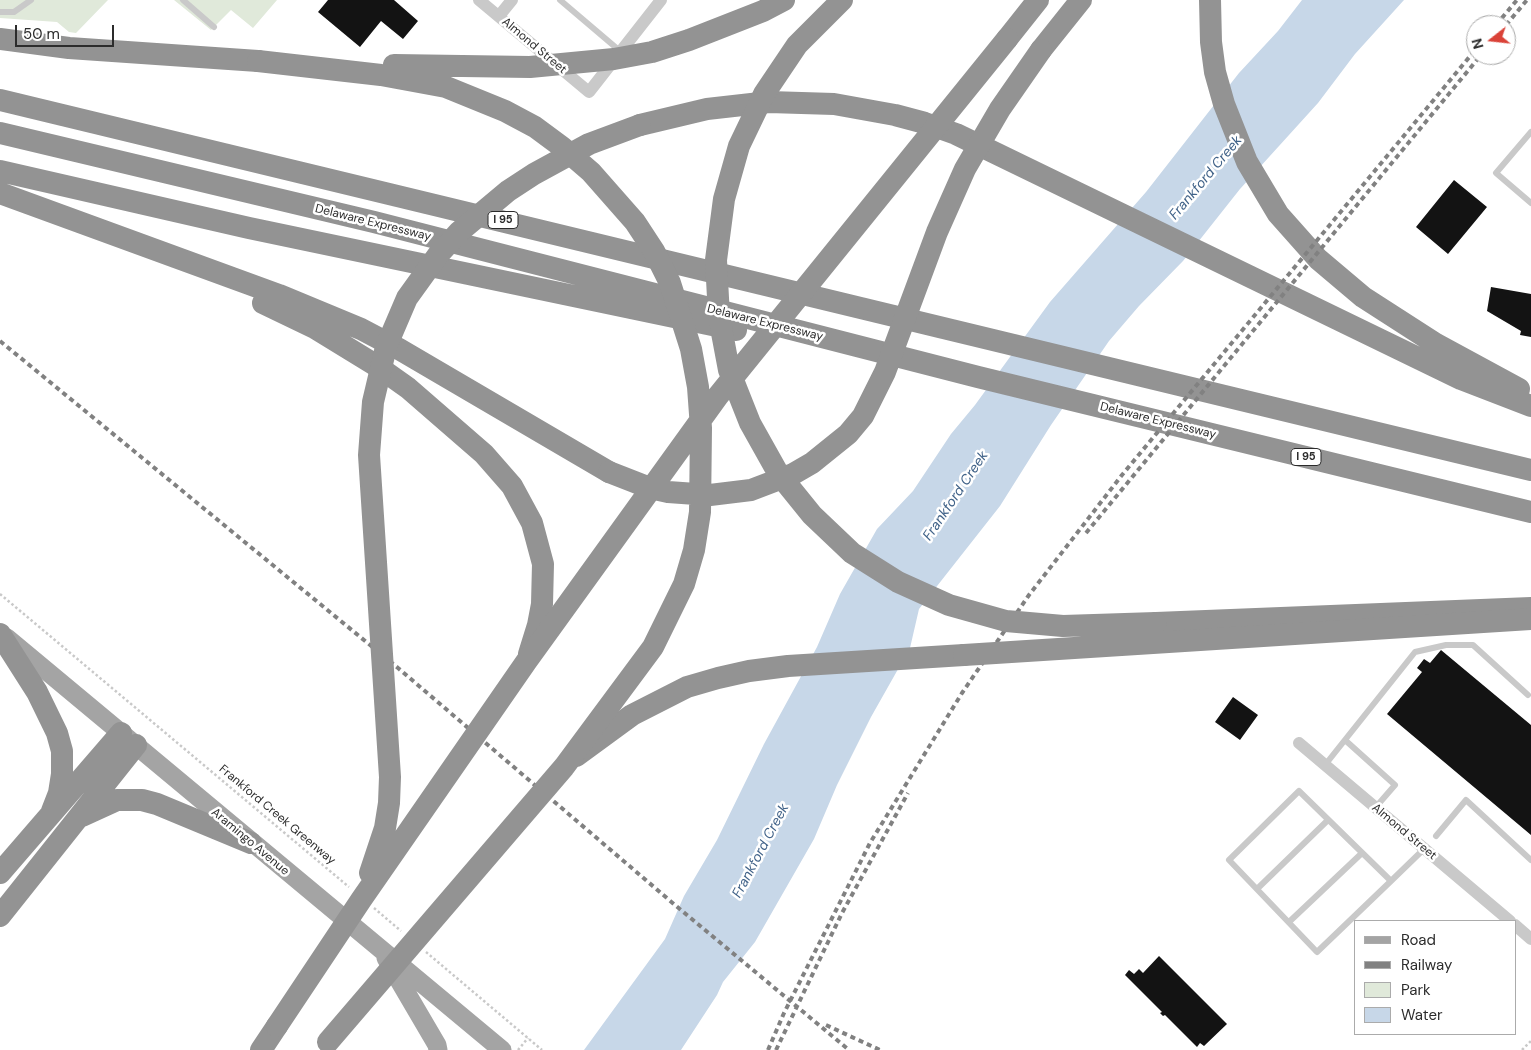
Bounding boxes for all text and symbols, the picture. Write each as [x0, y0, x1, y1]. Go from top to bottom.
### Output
scale bar [18, 15, 116, 47]
street label: Almond Street [499, 15, 569, 77]
north arrow [1466, 15, 1516, 65]
text: 50 m [23, 24, 60, 44]
text: N [1467, 36, 1488, 51]
water label: Frankford Creek [1166, 133, 1246, 223]
street label: Delaware Expressway [314, 202, 432, 244]
road number: I 95 [488, 212, 518, 228]
street label: Delaware Expressway [706, 302, 824, 344]
street label: Delaware Expressway [1099, 400, 1217, 442]
water label: Frankford Creek [920, 448, 992, 544]
road number: I 95 [1291, 448, 1321, 466]
street label: Frankford Creek Greenway [216, 762, 338, 868]
water label: Frankford Creek [729, 801, 793, 901]
street label: Almond Street [1369, 801, 1439, 863]
street label: Aramingo Avenue [208, 805, 292, 879]
legend [1354, 920, 1516, 1035]
text: Road [1401, 930, 1436, 950]
text: Railway [1401, 955, 1452, 975]
text: Park [1401, 980, 1431, 1000]
text: Water [1401, 1005, 1442, 1025]

